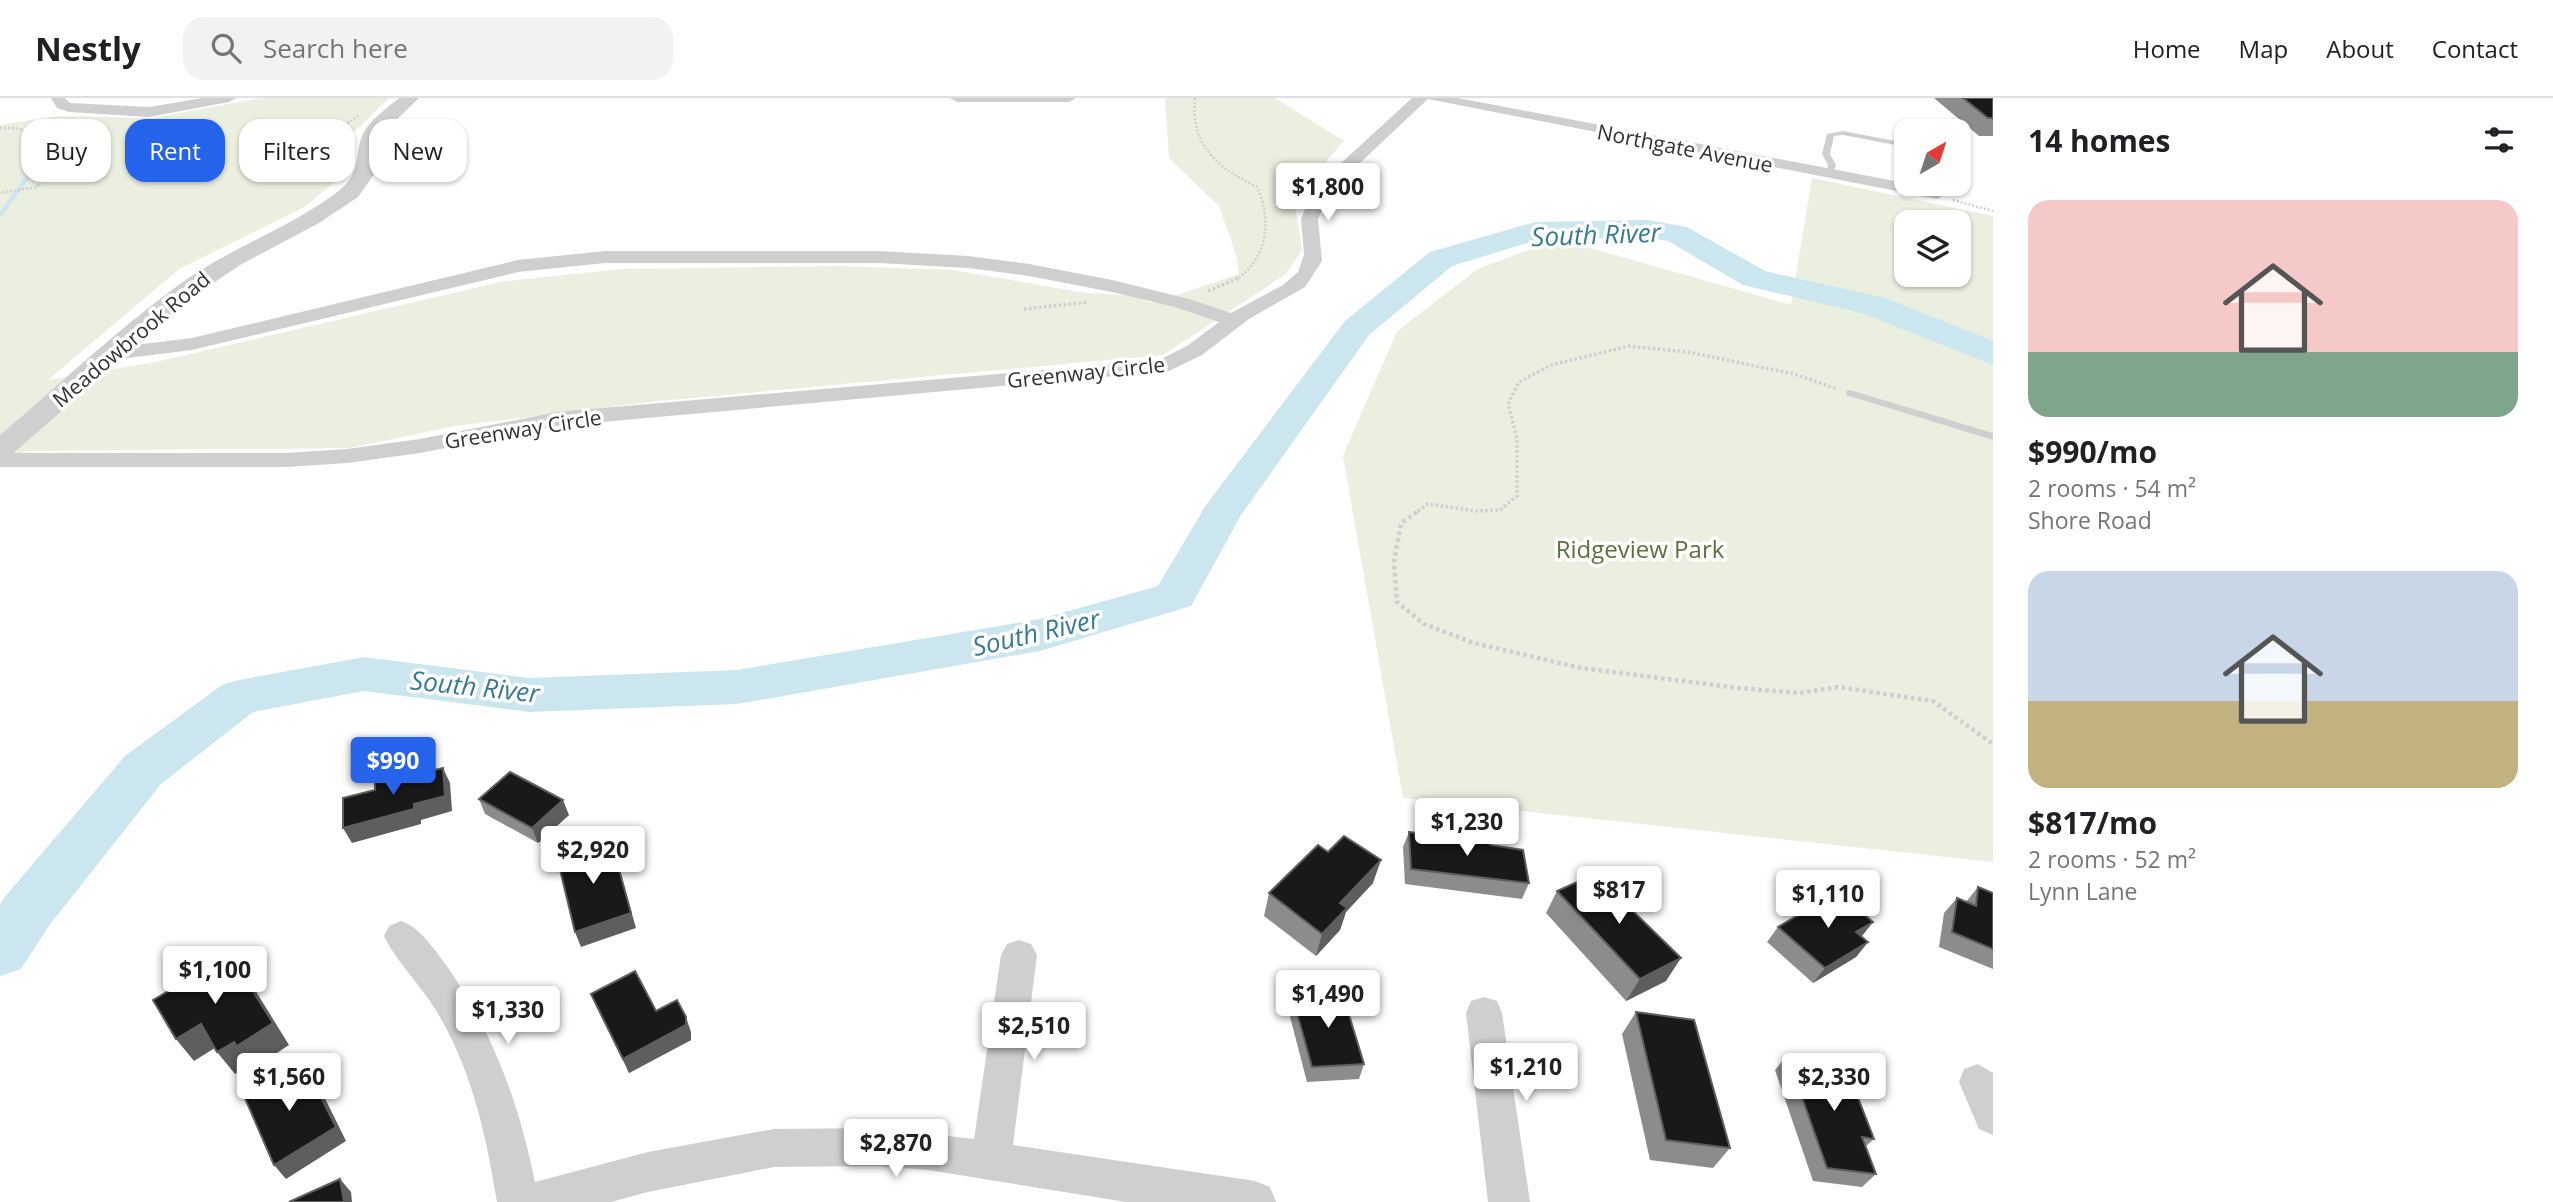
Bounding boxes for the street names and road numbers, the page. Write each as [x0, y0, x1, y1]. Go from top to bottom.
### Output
street label: Northgate Avenue [1595, 117, 1775, 179]
street label: Meadowbrook Road [46, 265, 216, 413]
street label: Greenway Circle [1006, 350, 1166, 394]
street label: Greenway Circle [443, 403, 603, 455]

